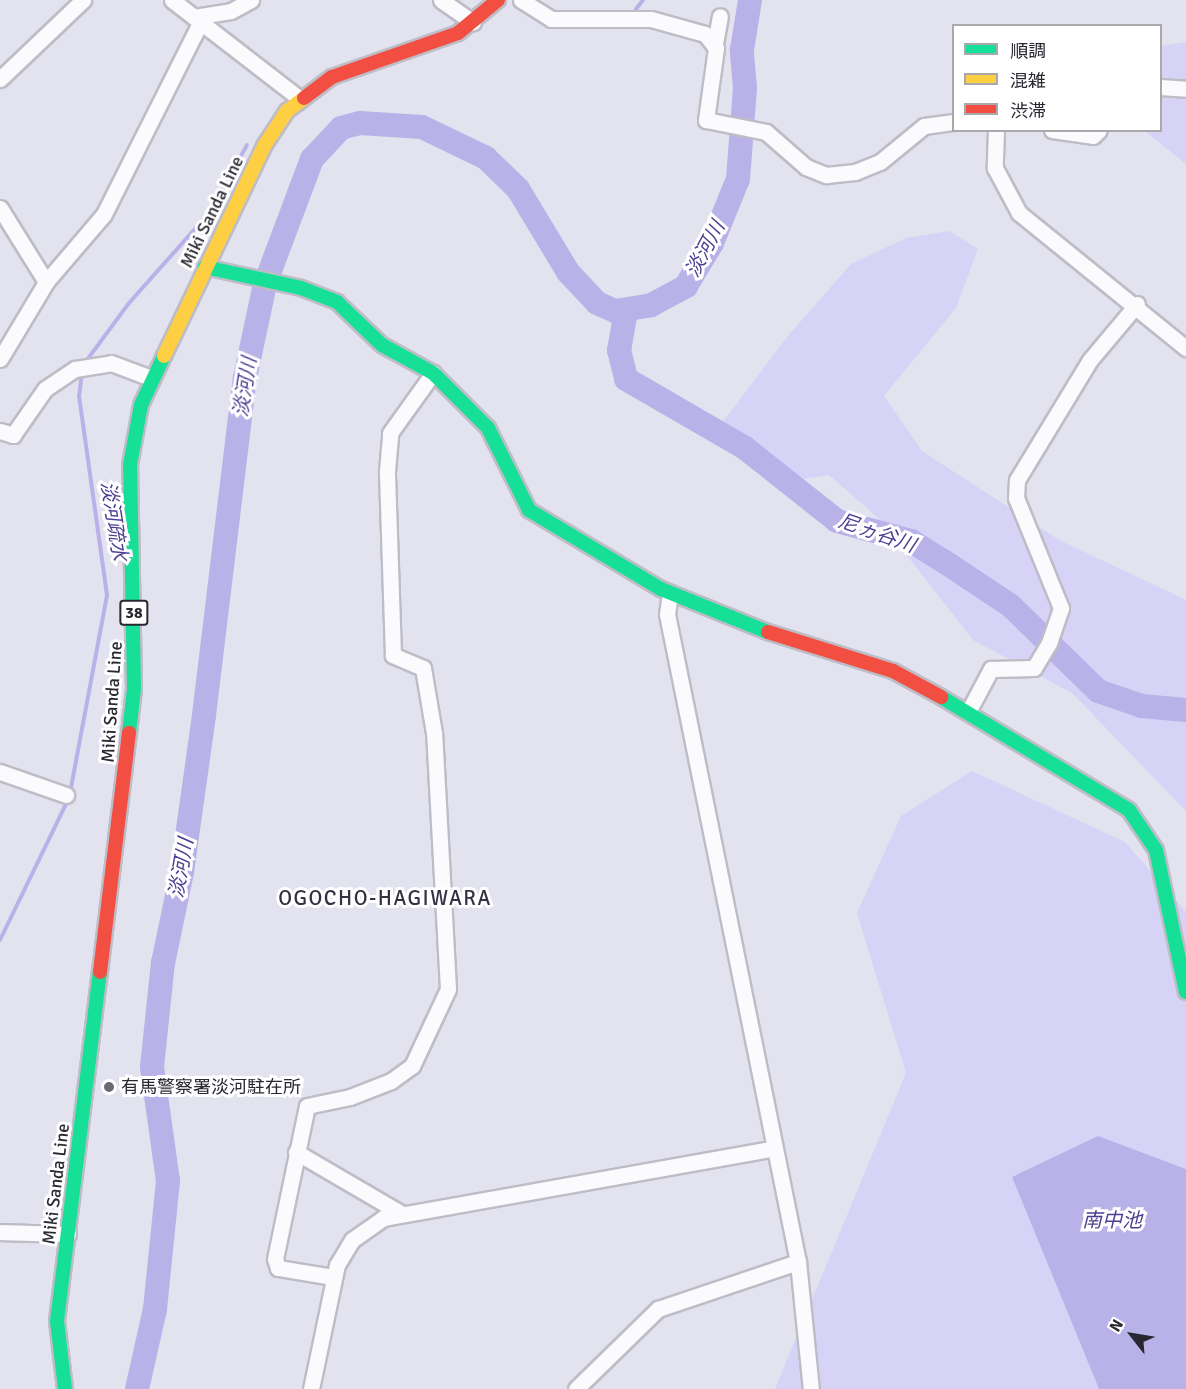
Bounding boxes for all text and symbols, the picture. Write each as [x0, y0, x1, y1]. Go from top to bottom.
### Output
legend [952, 24, 1162, 132]
text: 順調 [1010, 40, 1046, 62]
text: 混雑 [1010, 70, 1046, 92]
text: 渋滞 [1010, 100, 1046, 122]
street label: Miki Sanda Line [176, 153, 248, 271]
water label: 淡河川 [680, 217, 730, 281]
water label: 淡河川 [228, 355, 262, 419]
water label: 淡河疏水 [96, 480, 132, 562]
water label: 尼ヵ谷川 [835, 509, 919, 557]
road number: 38 [119, 600, 149, 626]
street label: Miki Sanda Line [97, 641, 127, 763]
water label: 淡河川 [164, 836, 198, 900]
district label: OGOCHO-HAGIWARA [278, 885, 492, 911]
place label: 有馬警察署淡河駐在所 [121, 1076, 301, 1098]
marker: 有馬警察署淡河駐在所 [102, 1080, 116, 1094]
street label: Miki Sanda Line [38, 1122, 74, 1246]
water label: 南中池 [1082, 1208, 1142, 1232]
north arrow [1102, 1305, 1162, 1365]
text: N [1105, 1316, 1128, 1336]

